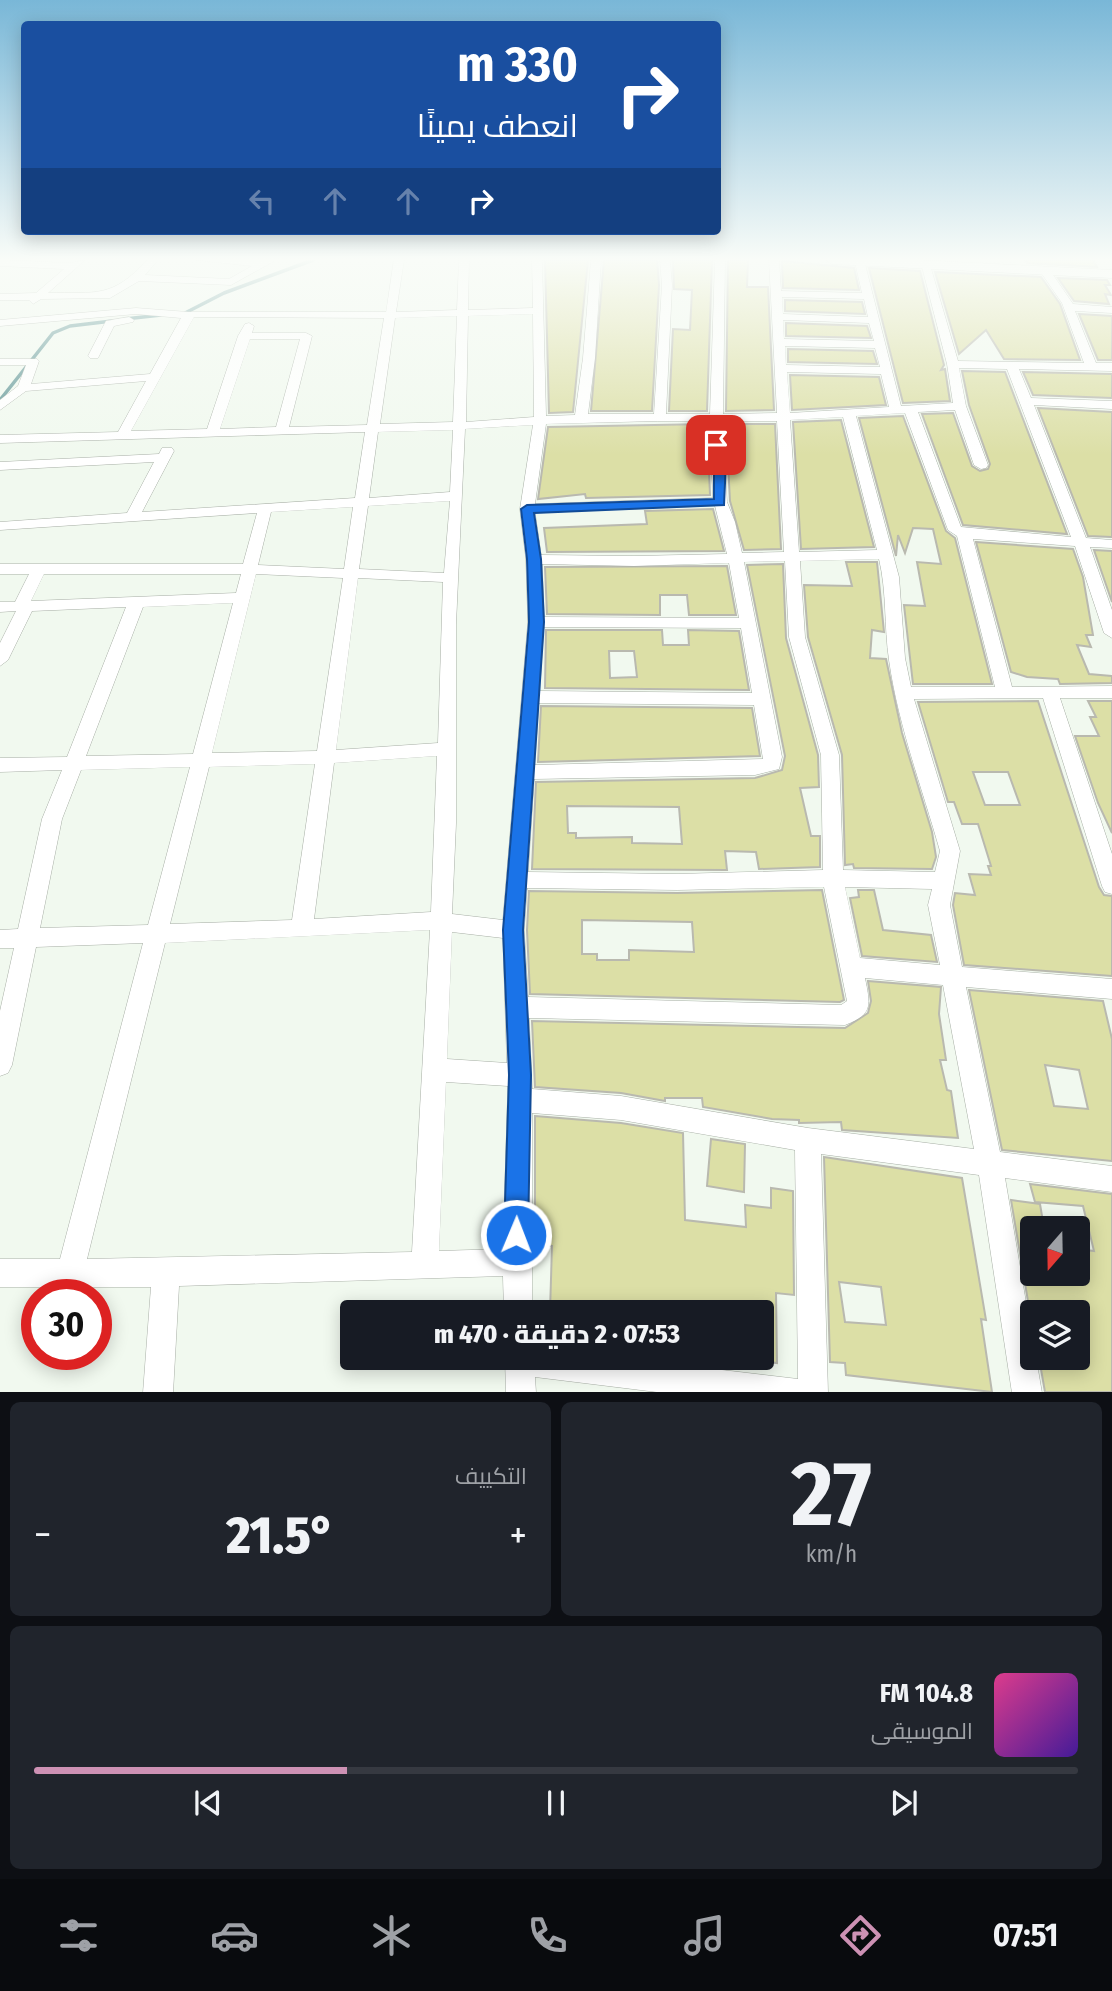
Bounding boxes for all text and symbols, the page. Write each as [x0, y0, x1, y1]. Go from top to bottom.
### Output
text: 330 m [457, 35, 578, 94]
icon: right [602, 49, 693, 140]
text: انعطف يمينًا [417, 107, 578, 145]
icon: left [243, 182, 281, 220]
icon: ahead [316, 182, 354, 220]
icon: ahead [389, 182, 427, 220]
icon: right [462, 182, 500, 220]
pin [686, 415, 746, 475]
icon: arrive [697, 426, 735, 464]
position arrow [479, 1198, 553, 1272]
north arrow [1020, 1216, 1090, 1286]
map controls [1020, 1216, 1090, 1370]
speed limit sign: 30 [21, 1279, 112, 1370]
button: layers [1020, 1300, 1090, 1370]
text: 07:53 · 2 دقيقة · 470 m [434, 1319, 680, 1350]
text: 27 [791, 1440, 872, 1549]
text: التكييف [455, 1462, 527, 1490]
text: 21.5° [226, 1504, 335, 1567]
text: − [34, 1512, 51, 1558]
text: + [510, 1512, 527, 1558]
text: km/h [806, 1540, 857, 1568]
text: 104.8 FM [880, 1678, 973, 1709]
text: الموسيقى [871, 1717, 973, 1745]
icon: previous [189, 1784, 227, 1822]
icon: pause [537, 1784, 575, 1822]
icon: next [885, 1784, 923, 1822]
icon: filters [54, 1911, 103, 1960]
icon: car [210, 1911, 259, 1960]
icon: climate [367, 1911, 416, 1960]
icon: phone [523, 1911, 572, 1960]
icon: music [680, 1911, 729, 1960]
icon: directions [836, 1911, 885, 1960]
text: 07:51 [993, 1916, 1058, 1954]

